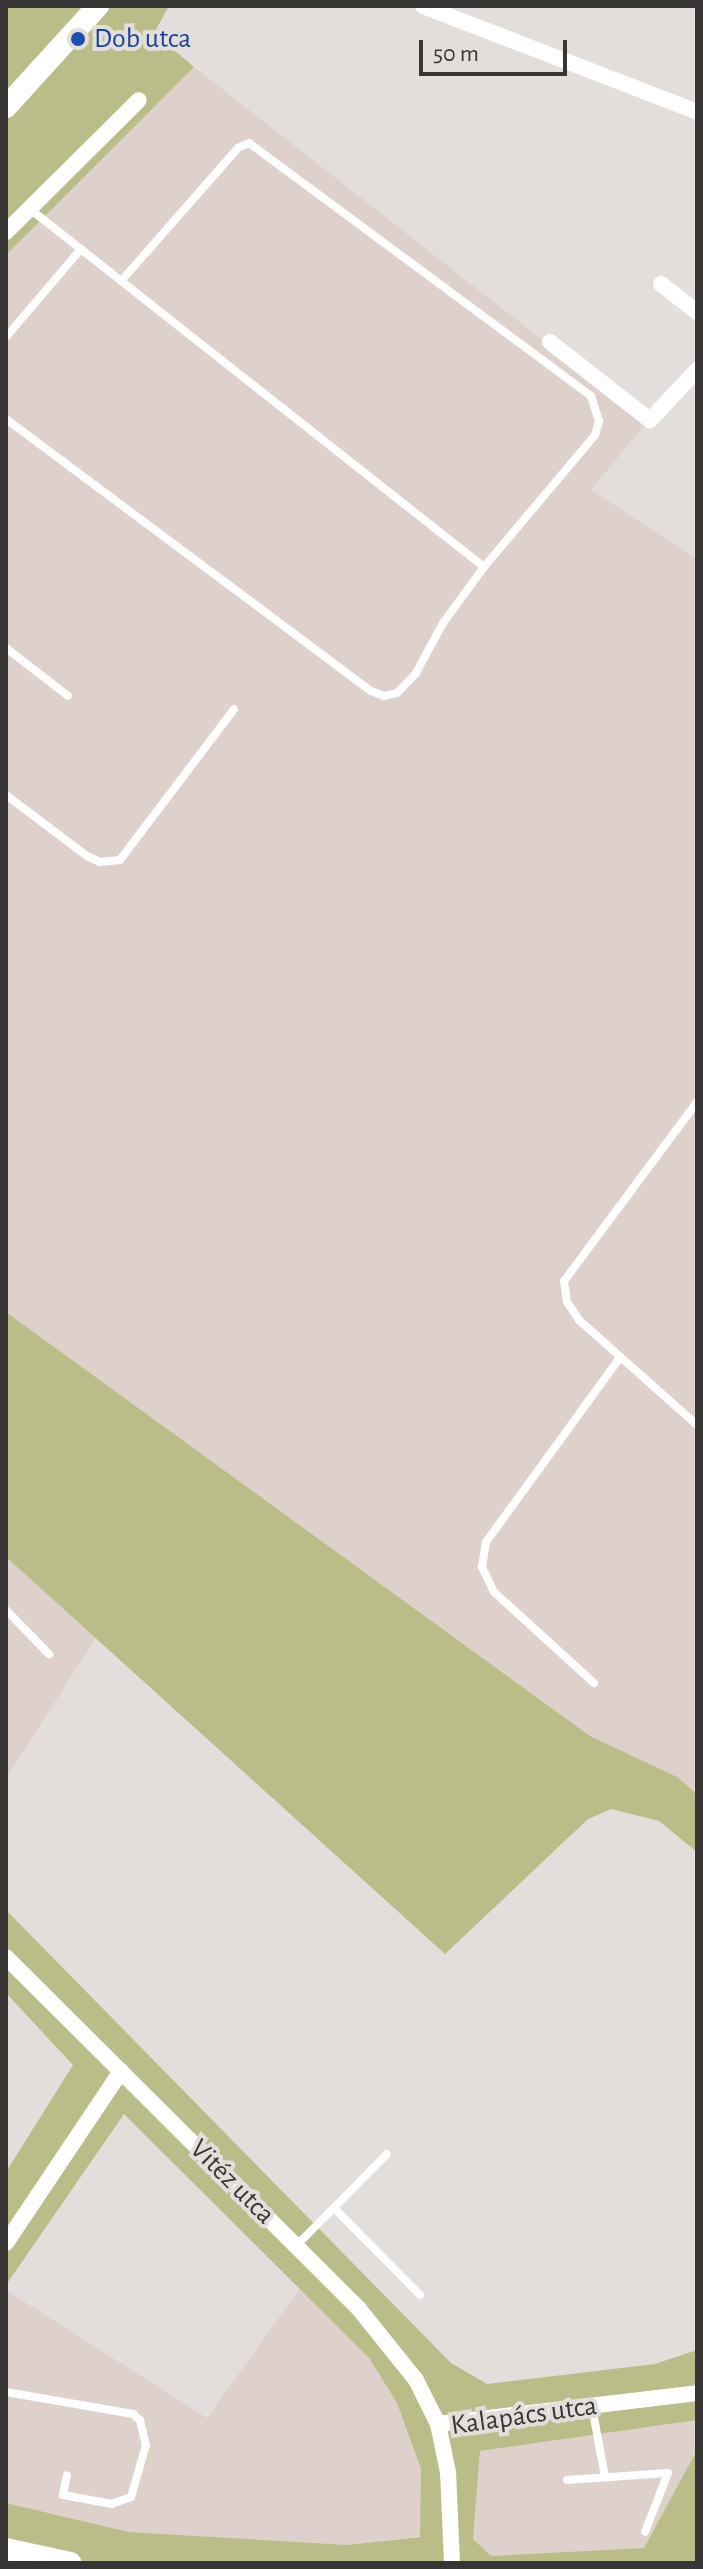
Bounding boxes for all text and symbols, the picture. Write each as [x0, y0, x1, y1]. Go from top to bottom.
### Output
place label: Dob utca [94, 22, 191, 56]
scale bar [423, 24, 571, 74]
marker: Dob utca [69, 30, 87, 48]
text: 50 m [433, 42, 479, 66]
street label: Vitéz utca [182, 2132, 282, 2232]
street label: Kalapács utca [449, 2389, 599, 2443]

